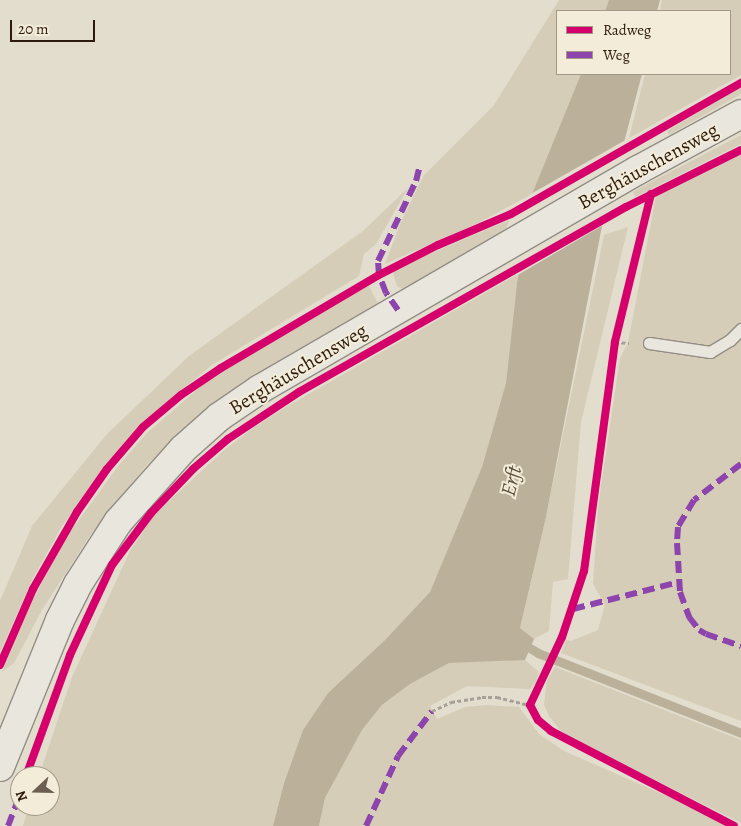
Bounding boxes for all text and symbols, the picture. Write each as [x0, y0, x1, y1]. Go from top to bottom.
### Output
scale bar [12, 10, 98, 42]
legend [556, 10, 731, 75]
text: 20 m [18, 19, 49, 39]
text: Radweg [603, 20, 651, 40]
text: Weg [603, 45, 630, 65]
street label: Berghäuschensweg [574, 117, 722, 215]
street label: Berghäuschensweg [225, 318, 371, 420]
water label: Erft [495, 463, 527, 499]
north arrow [10, 766, 60, 816]
text: N [11, 788, 32, 804]

